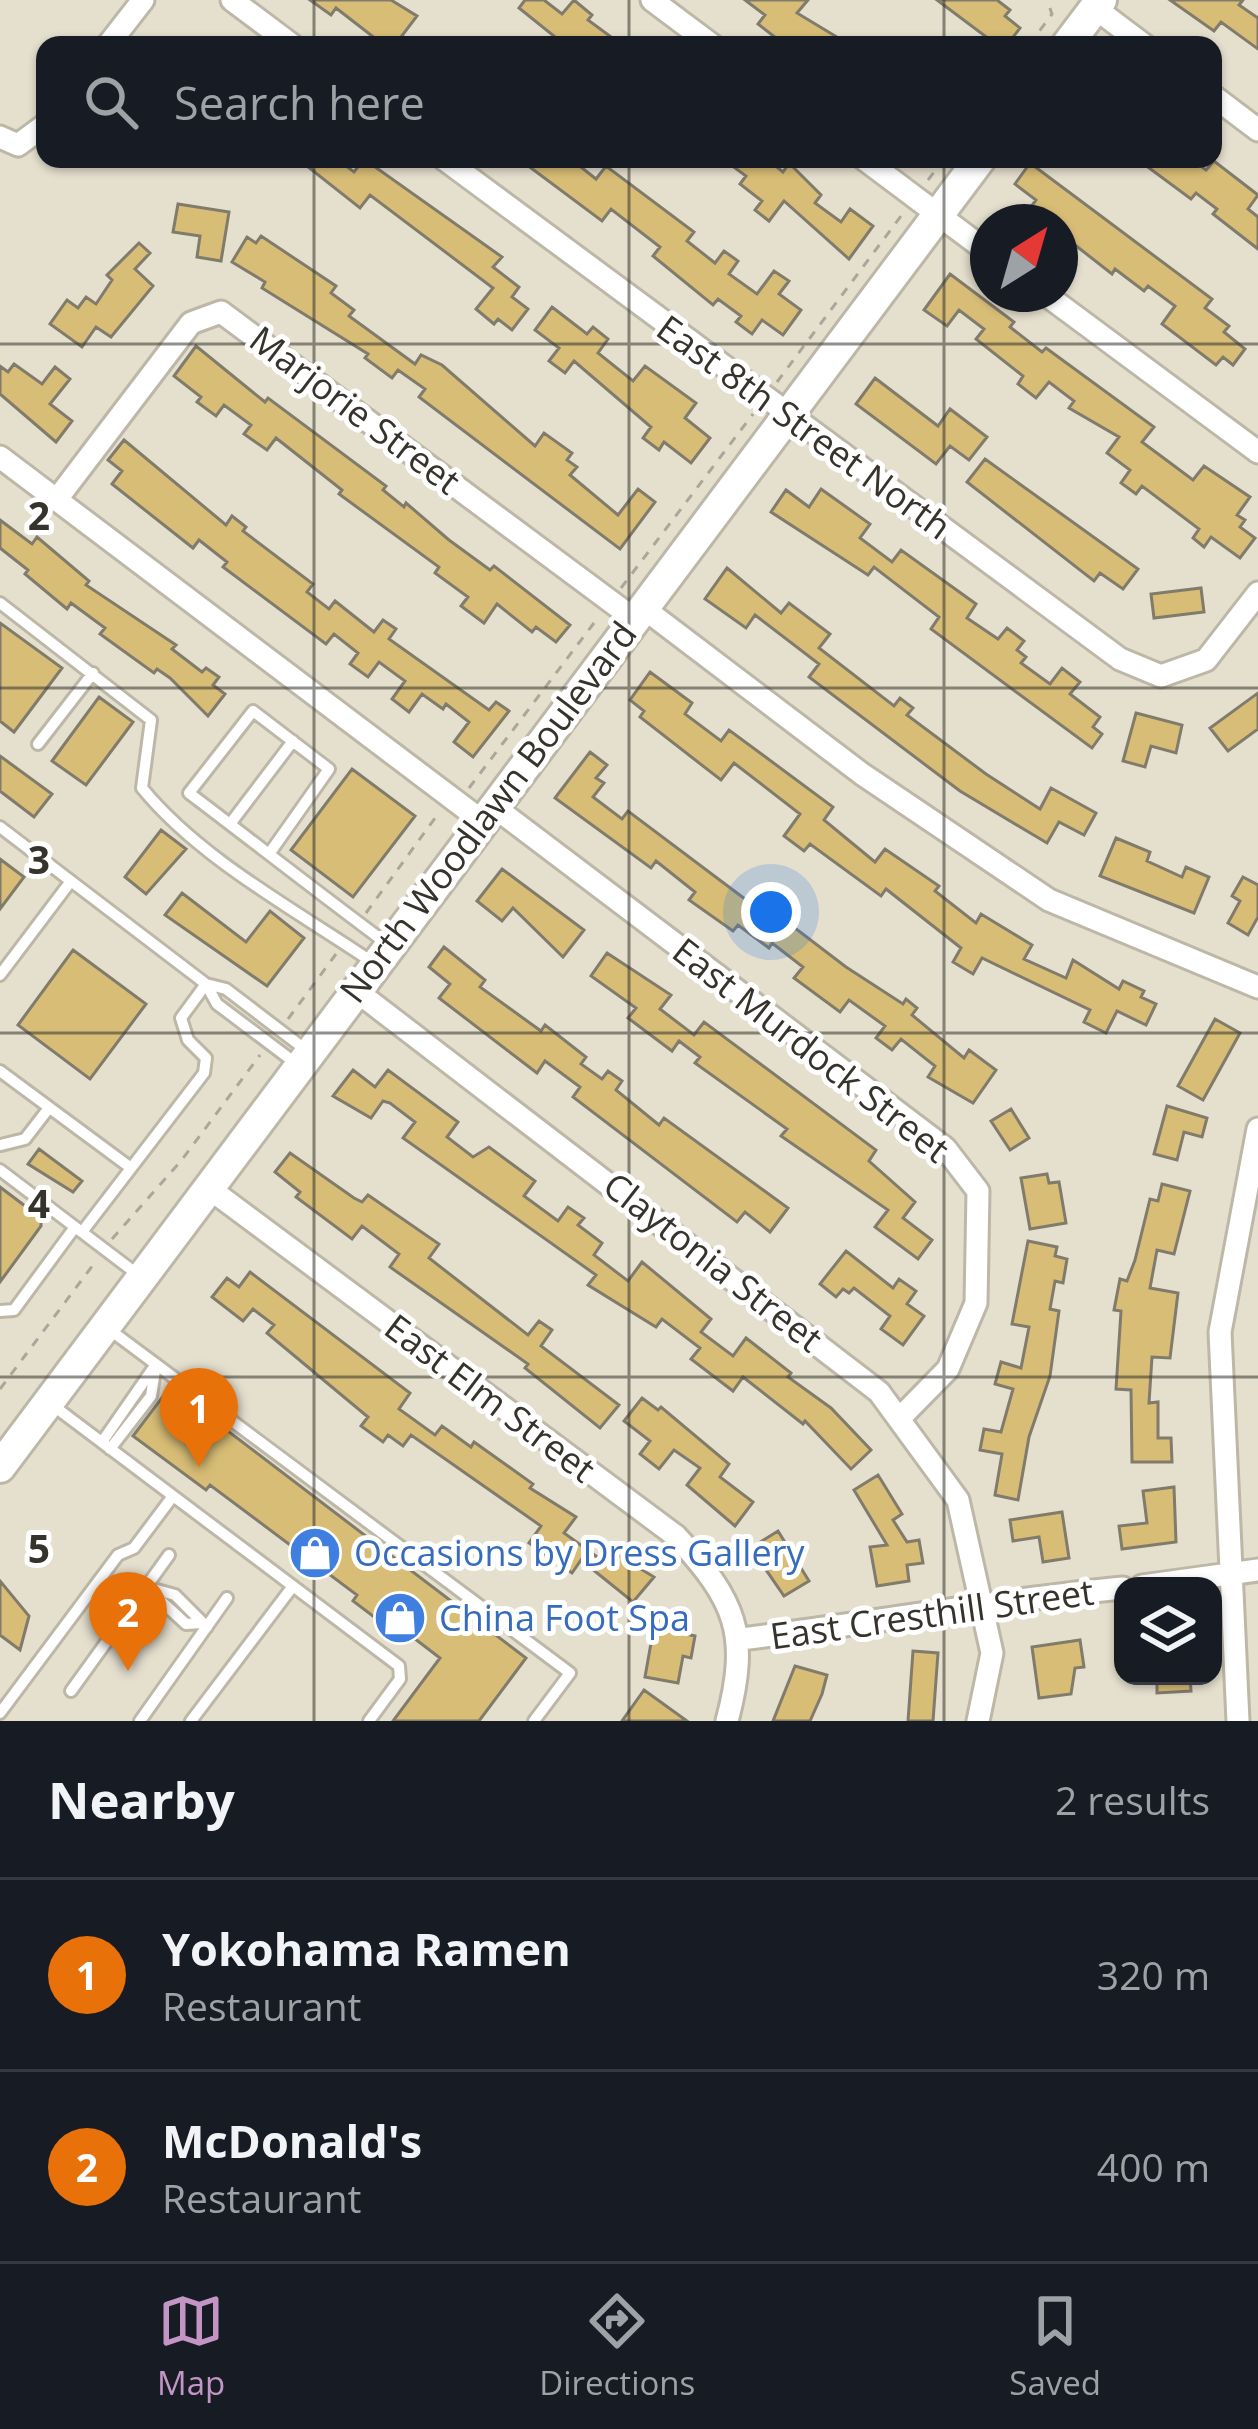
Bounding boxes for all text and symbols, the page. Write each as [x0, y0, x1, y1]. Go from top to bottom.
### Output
search box [36, 36, 1222, 168]
icon: search [78, 69, 144, 135]
text: Search here [174, 72, 425, 133]
north arrow [970, 204, 1078, 312]
street label: East 8th Street North [647, 303, 961, 550]
street label: Marjorie Street [240, 314, 471, 505]
text: 2 [28, 488, 50, 541]
street label: North Woodlawn Boulevard [328, 611, 647, 1012]
text: 3 [28, 832, 50, 885]
your location [741, 882, 801, 942]
street label: East Murdock Street [663, 926, 960, 1173]
street label: Claytonia Street [594, 1161, 833, 1363]
text: 4 [28, 1176, 50, 1229]
street label: East Elm Street [375, 1302, 606, 1493]
pin: 1 [160, 1368, 238, 1467]
text: 5 [28, 1521, 50, 1574]
shop icon: Occasions by Dress Gallery [287, 1525, 343, 1581]
place label: Occasions by Dress Gallery [354, 1528, 805, 1577]
street label: East Cresthill Street [767, 1567, 1097, 1660]
pin: 2 [89, 1572, 167, 1671]
map controls [1114, 1577, 1222, 1685]
button: layers [1114, 1577, 1222, 1685]
shop icon: China Foot Spa [372, 1590, 428, 1646]
place label: China Foot Spa [439, 1593, 690, 1642]
text: Nearby [48, 1764, 235, 1834]
text: 2 results [1055, 1773, 1210, 1826]
text: Yokohama Ramen [162, 1918, 571, 1979]
text: 1 [76, 1948, 98, 2001]
text: 320 m [1097, 1948, 1210, 2001]
text: Restaurant [162, 1979, 361, 2032]
text: McDonald's [162, 2110, 422, 2171]
text: 2 [76, 2140, 98, 2193]
text: 400 m [1097, 2140, 1210, 2193]
text: Restaurant [162, 2171, 361, 2224]
tab: Map [157, 2288, 225, 2405]
tab: Directions [539, 2288, 695, 2405]
tab: Saved [1009, 2288, 1101, 2405]

